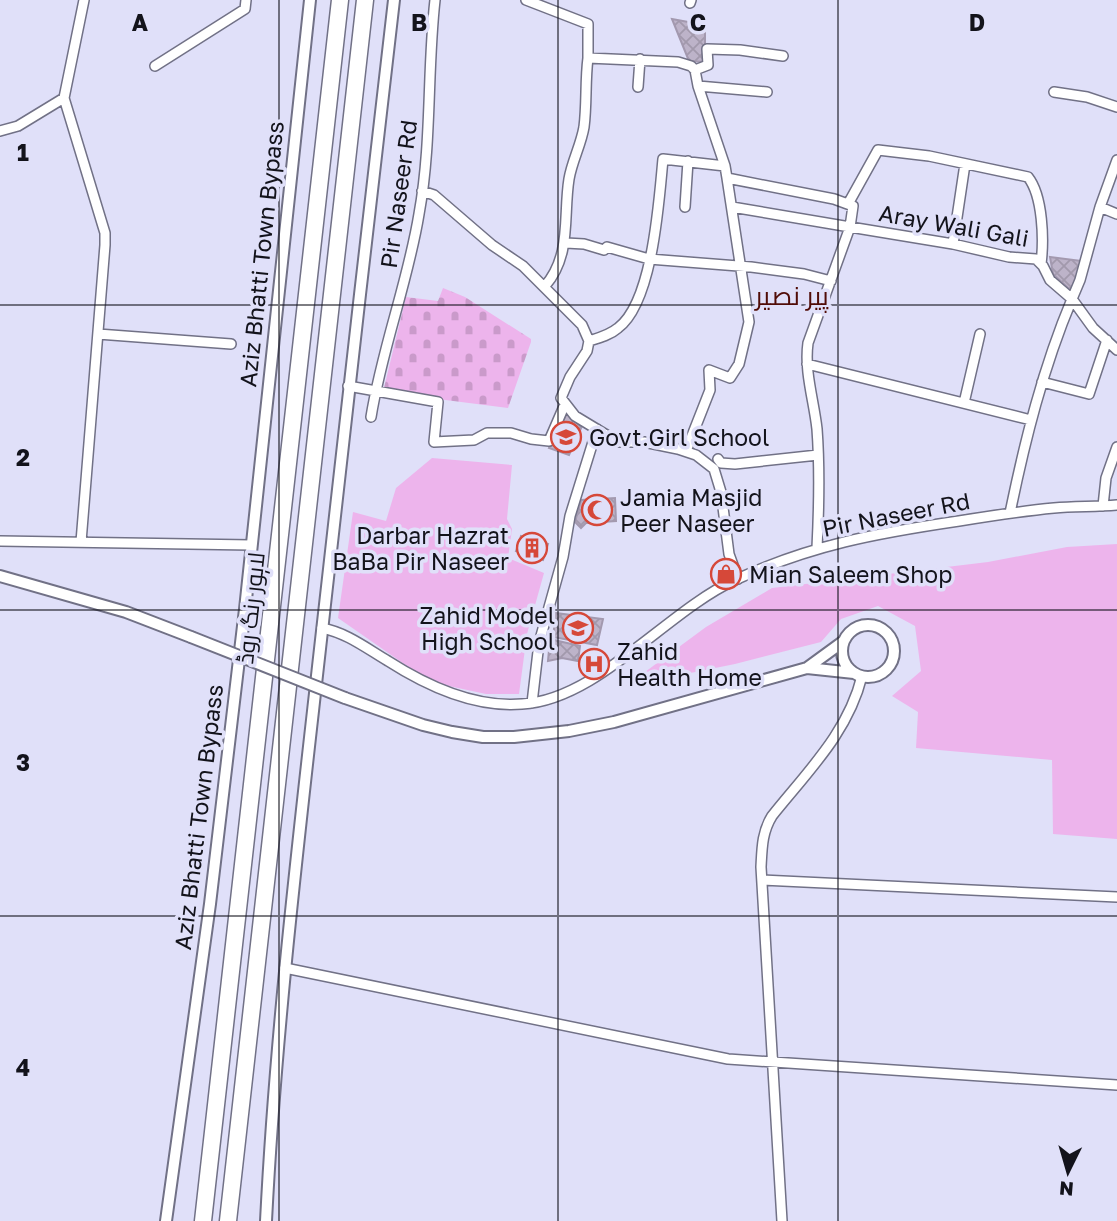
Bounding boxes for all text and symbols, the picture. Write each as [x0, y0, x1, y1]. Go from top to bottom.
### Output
text: A [132, 8, 149, 36]
text: B [411, 8, 427, 36]
text: C [690, 8, 706, 36]
text: D [969, 8, 985, 36]
street label: Pir Naseer Rd [374, 118, 422, 270]
street label: Aziz Bhatti Town Bypass [233, 120, 289, 388]
text: 1 [17, 138, 29, 166]
street label: Aray Wali Gali [877, 198, 1031, 252]
district label: پیر نصیر [753, 280, 829, 313]
school or university icon: Govt.Girl School [549, 420, 583, 454]
place label: Govt.Girl School [589, 423, 769, 451]
text: 2 [16, 443, 30, 471]
place label: Jamia Masjid Peer Naseer [620, 483, 762, 537]
street label: Pir Naseer Rd [820, 486, 972, 542]
mosque icon: Jamia Masjid Peer Naseer [580, 493, 614, 527]
place label: Darbar Hazrat BaBa Pir Naseer [332, 521, 509, 575]
building icon: Darbar Hazrat BaBa Pir Naseer [515, 531, 549, 565]
street label: لاہور رنگ روڈ [230, 551, 272, 666]
shop icon: Mian Saleem Shop [709, 557, 743, 591]
place label: Mian Saleem Shop [749, 560, 952, 588]
place label: Zahid Model High School [420, 601, 555, 655]
school or university icon: Zahid Model High School [561, 611, 595, 645]
place label: Zahid Health Home [617, 637, 762, 691]
hospital icon: Zahid Health Home [577, 647, 611, 681]
street label: Aziz Bhatti Town Bypass [168, 683, 228, 951]
text: 3 [16, 748, 30, 776]
text: 4 [16, 1053, 30, 1081]
north arrow [1033, 1137, 1103, 1207]
text: N [1058, 1177, 1075, 1202]

